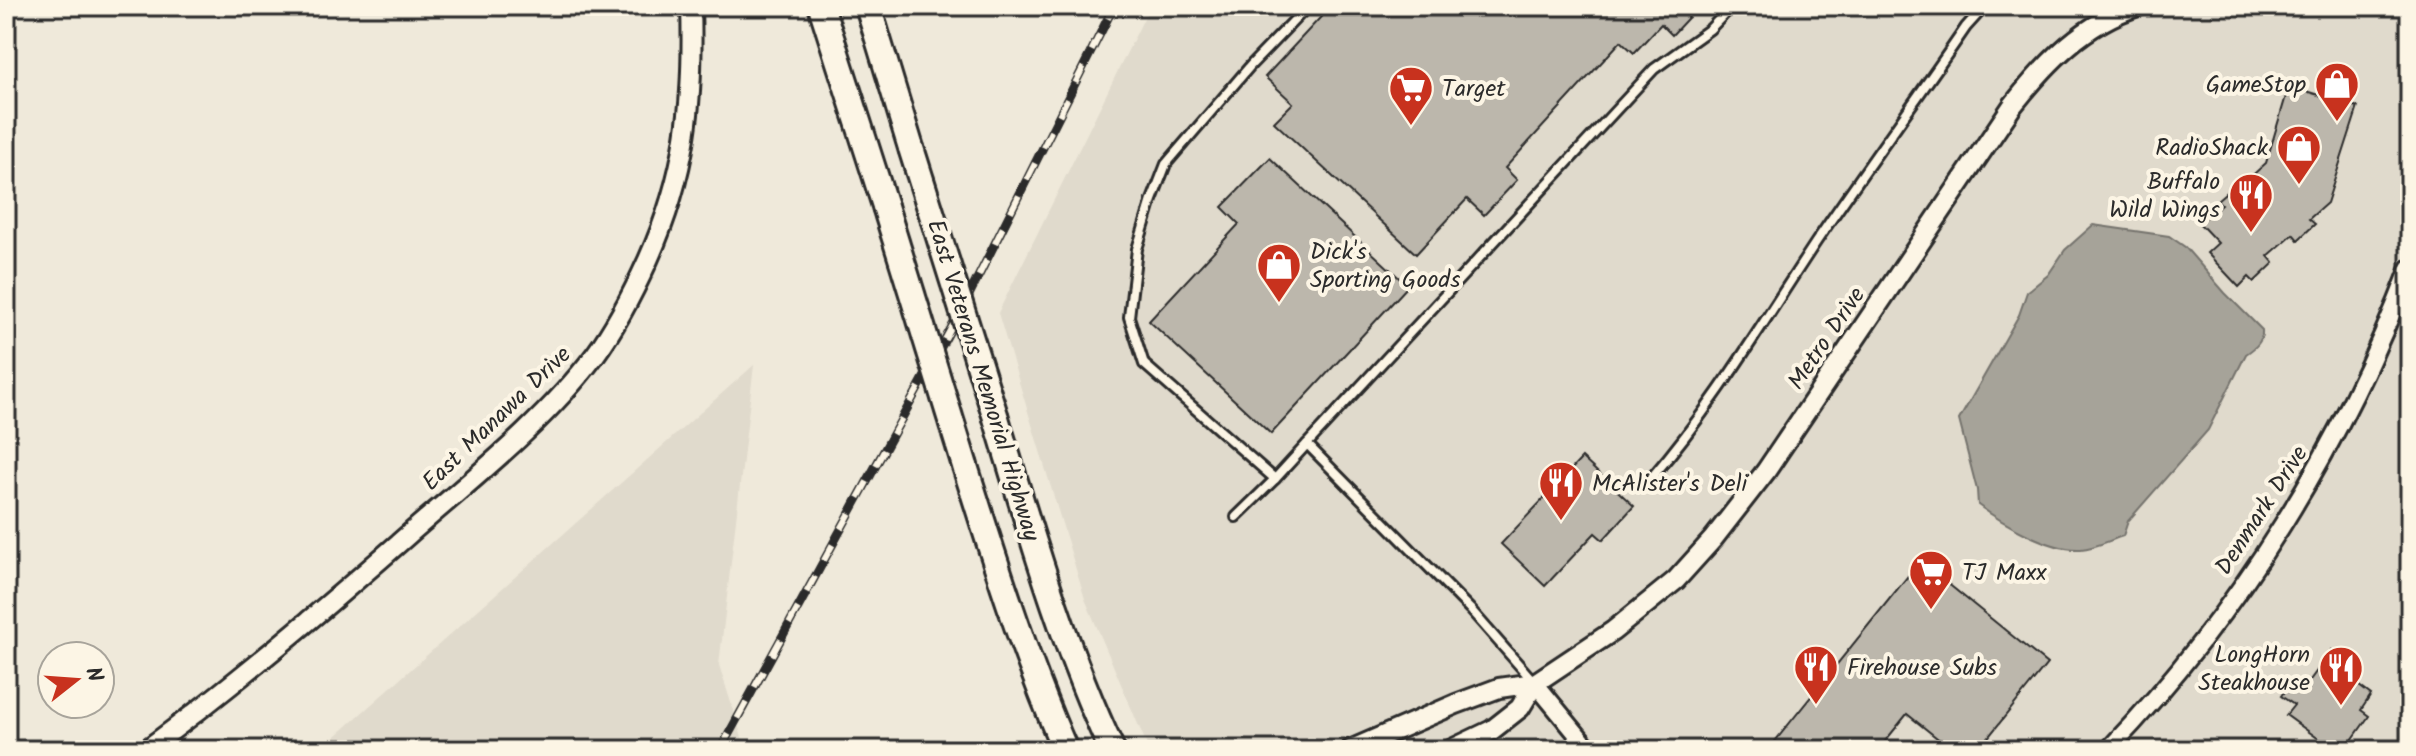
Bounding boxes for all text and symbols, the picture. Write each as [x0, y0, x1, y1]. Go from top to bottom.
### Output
shop icon: GameStop [2313, 60, 2361, 123]
supermarket icon: Target [1387, 64, 1435, 127]
place label: GameStop [2206, 66, 2307, 105]
place label: Target [1442, 70, 1506, 109]
shop icon: RadioShack [2275, 123, 2323, 186]
place label: RadioShack [2155, 129, 2269, 168]
place label: Buffalo Wild Wings [2109, 163, 2220, 230]
restaurant icon: Buffalo Wild Wings [2227, 171, 2275, 234]
street label: East Veterans Memorial Highway [915, 215, 1050, 547]
place label: Dick's Sporting Goods [1310, 233, 1460, 300]
shop icon: Dick's Sporting Goods [1255, 241, 1303, 304]
street label: Metro Drive [1778, 279, 1876, 398]
street label: East Manawa Drive [413, 337, 581, 501]
street label: Denmark Drive [2206, 438, 2319, 584]
restaurant icon: McAlister's Deli [1537, 459, 1585, 522]
place label: McAlister's Deli [1592, 465, 1749, 504]
supermarket icon: TJ Maxx [1907, 548, 1955, 611]
place label: TJ Maxx [1962, 554, 2047, 593]
place label: LongHorn Steakhouse [2198, 636, 2310, 703]
north arrow [36, 640, 116, 720]
restaurant icon: Firehouse Subs [1792, 643, 1840, 706]
restaurant icon: LongHorn Steakhouse [2317, 644, 2365, 707]
place label: Firehouse Subs [1847, 649, 1997, 688]
text: N [74, 663, 112, 687]

